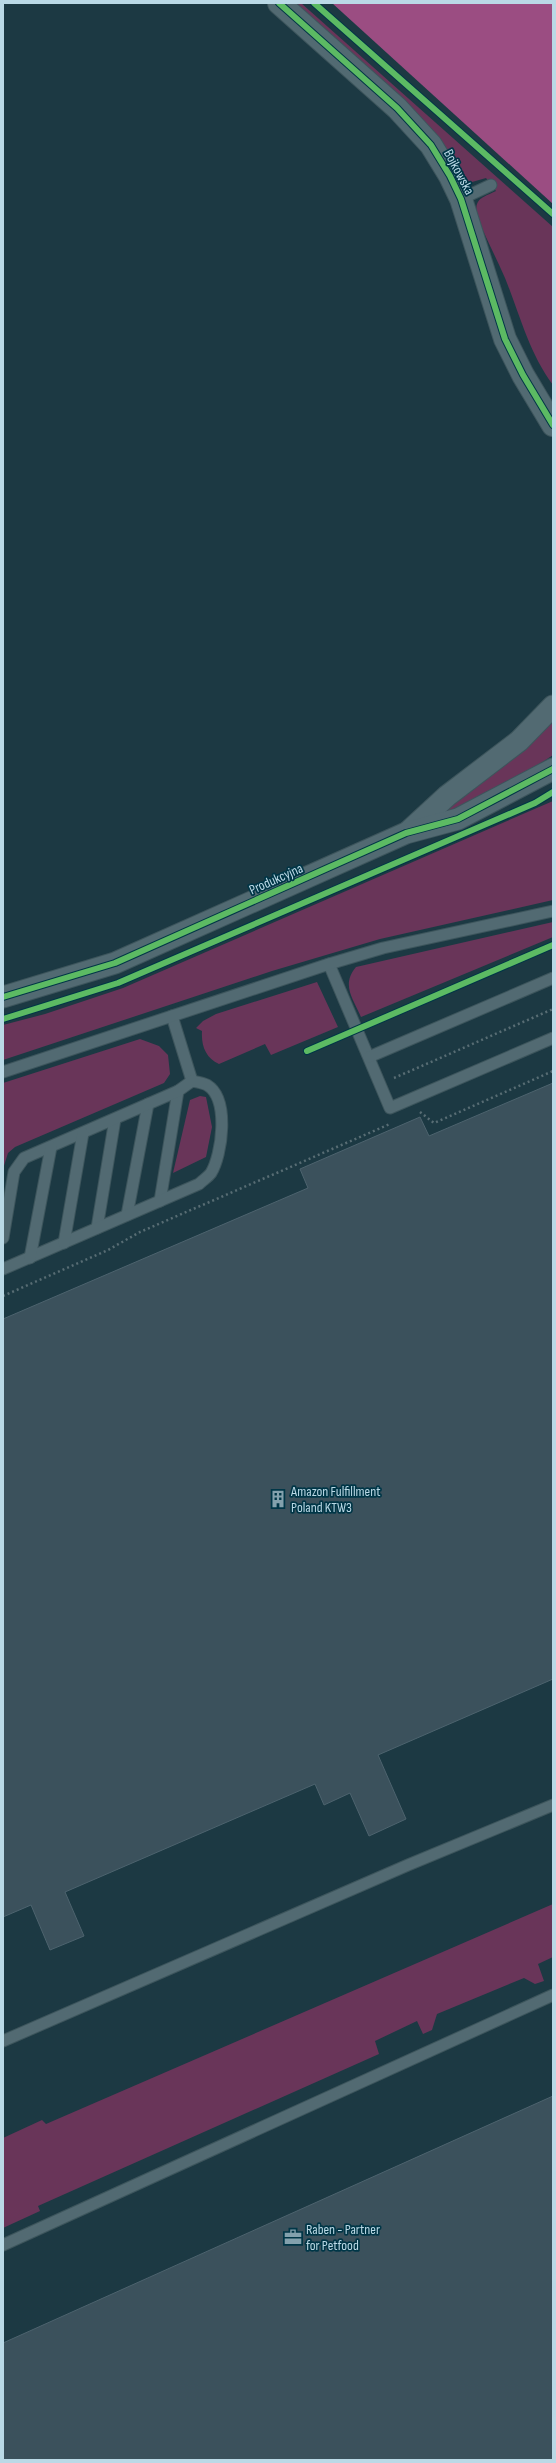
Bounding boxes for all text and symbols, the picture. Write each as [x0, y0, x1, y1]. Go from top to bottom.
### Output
street label: Bojkowska [440, 146, 478, 198]
street label: Produkcyjna [246, 860, 306, 898]
place label: Amazon Fulfillment Poland KTW3 [290, 1483, 381, 1516]
building icon: Amazon Fulfillment Poland KTW3 [268, 1489, 288, 1509]
place label: Raben - Partner for Petfood [306, 2221, 380, 2254]
office icon: Raben - Partner for Petfood [283, 2227, 303, 2247]

